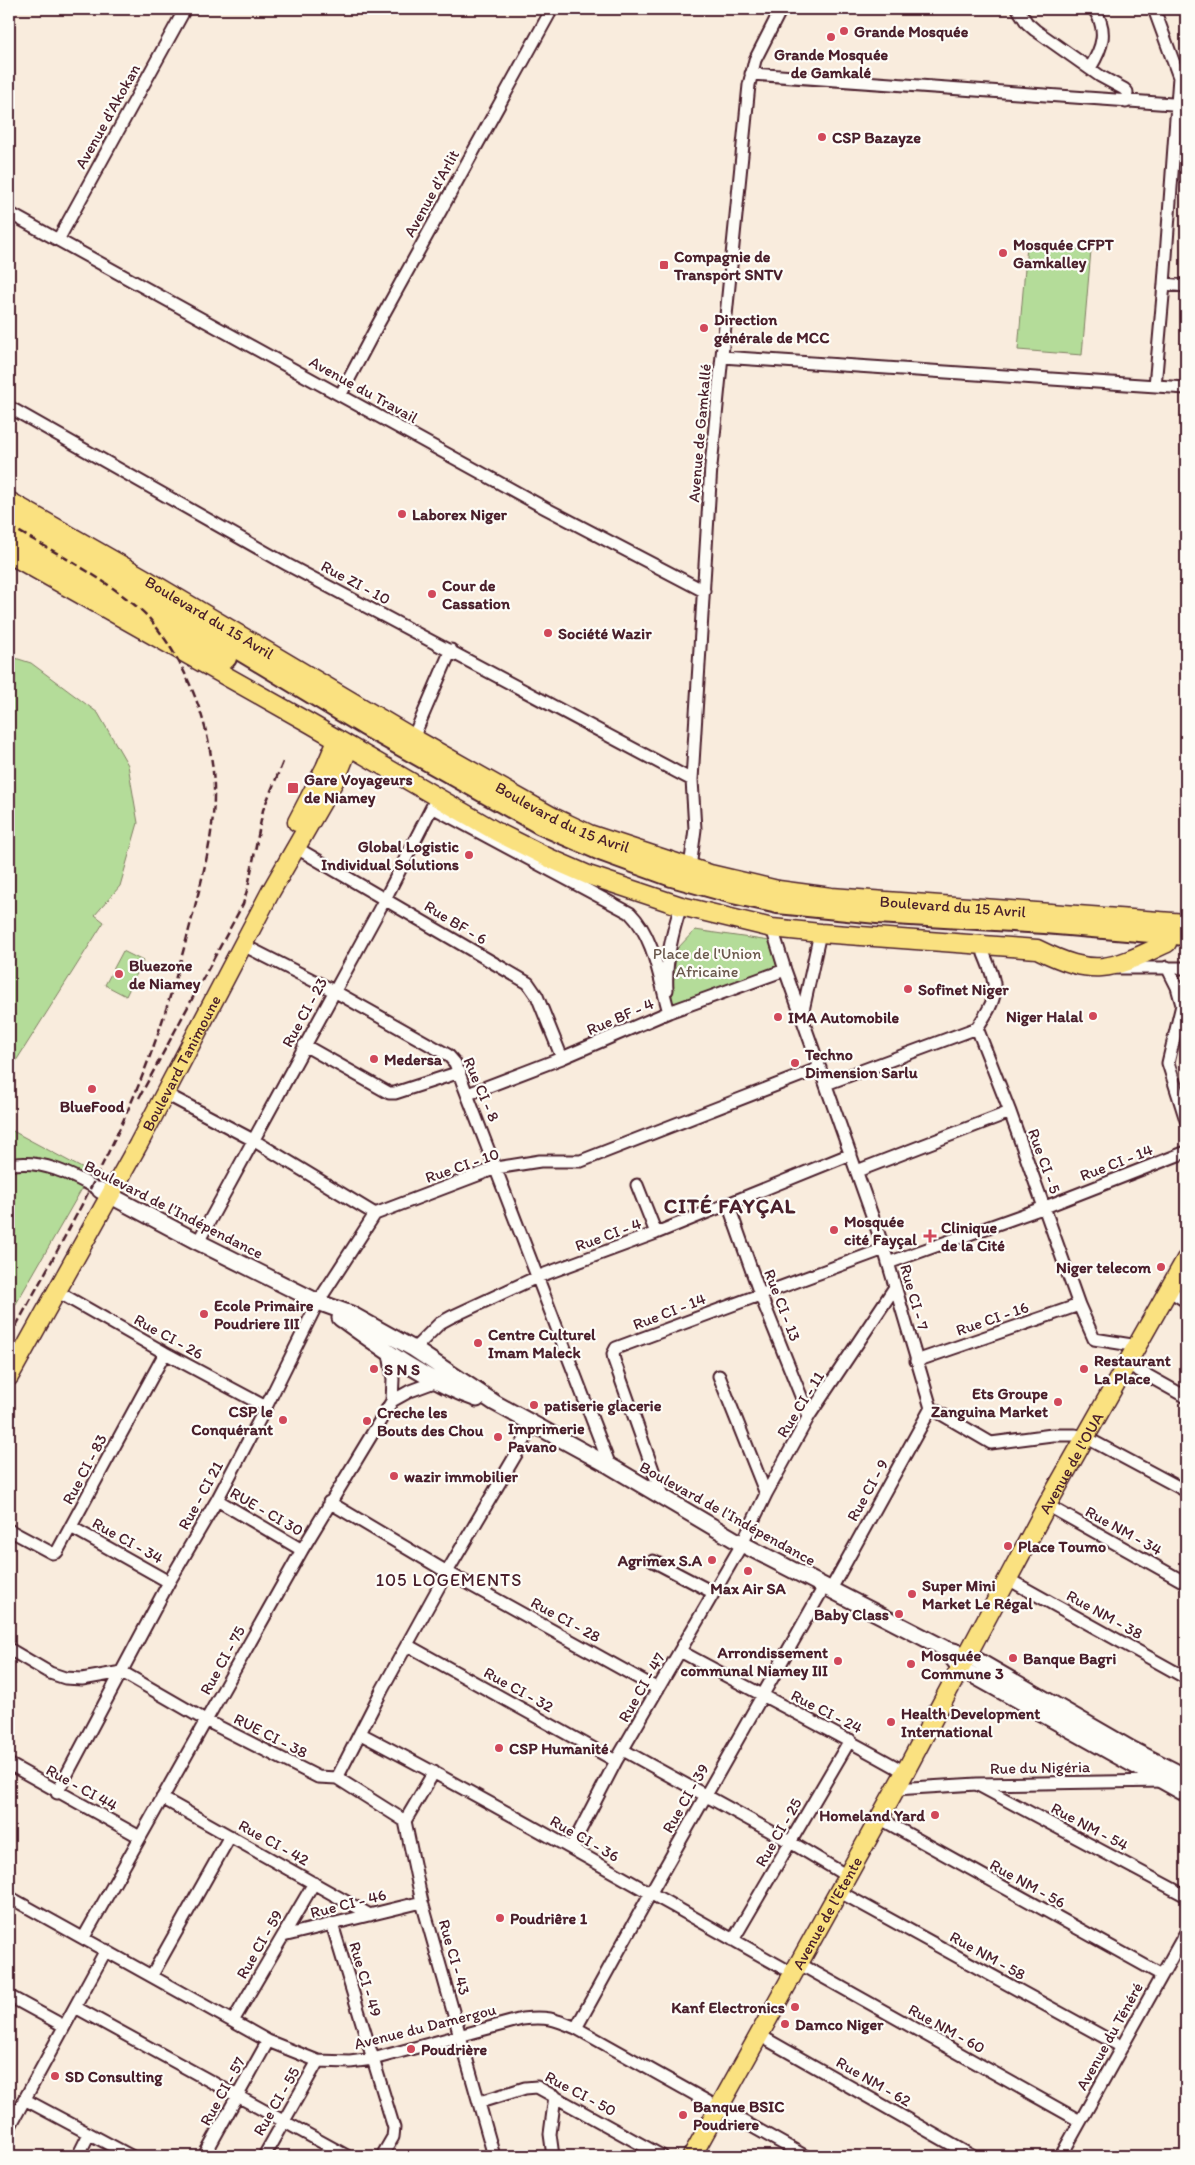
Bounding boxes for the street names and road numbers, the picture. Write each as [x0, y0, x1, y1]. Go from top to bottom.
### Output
street label: Avenue d'Akokan [71, 60, 144, 172]
street label: Avenue d'Arlit [400, 146, 463, 240]
street label: Avenue du Travail [306, 352, 422, 427]
street label: Avenue de Gamkallé [684, 363, 715, 503]
street label: Rue ZI - 10 [318, 556, 394, 609]
street label: Boulevard du 15 Avril [142, 572, 278, 663]
street label: Boulevard du 15 Avril [492, 777, 632, 857]
street label: Boulevard du 15 Avril [879, 892, 1027, 921]
street label: Rue BF - 6 [421, 896, 491, 949]
street label: Rue CI - 23 [278, 974, 331, 1050]
street label: Boulevard Tanimoune [138, 992, 225, 1134]
street label: Rue BF - 4 [584, 994, 657, 1039]
street label: Rue CI - 8 [459, 1054, 504, 1125]
street label: Rue CI - 5 [1024, 1126, 1065, 1196]
street label: Rue CI - 14 [1077, 1140, 1156, 1185]
street label: Rue CI - 10 [423, 1144, 502, 1187]
street label: Boulevard de l'Indépendance [81, 1156, 267, 1263]
street label: Rue CI - 4 [572, 1214, 644, 1255]
street label: Rue CI - 7 [896, 1262, 933, 1332]
street label: Rue CI - 13 [760, 1266, 805, 1344]
street label: Rue CI - 14 [630, 1289, 709, 1334]
street label: Rue CI - 16 [953, 1297, 1031, 1340]
street label: Rue CI - 26 [131, 1310, 207, 1363]
street label: Rue CI - 11 [773, 1367, 829, 1441]
street label: Avenue de l'OUA [1035, 1409, 1108, 1517]
street label: Rue CI - 83 [58, 1431, 111, 1508]
street label: Rue CI - 9 [843, 1456, 892, 1525]
street label: Rue - CI 21 [174, 1457, 227, 1533]
street label: Boulevard de l'Indépendance [636, 1457, 819, 1570]
street label: RUE - CI 30 [227, 1483, 307, 1540]
street label: Rue NM - 34 [1082, 1502, 1166, 1560]
street label: Rue CI - 34 [89, 1513, 167, 1568]
street label: Rue NM - 38 [1063, 1586, 1146, 1643]
street label: Rue CI - 28 [528, 1593, 604, 1646]
street label: Rue CI - 75 [196, 1622, 249, 1698]
street label: Rue CI - 47 [614, 1649, 669, 1725]
street label: Rue CI - 32 [481, 1663, 557, 1717]
street label: Rue CI - 24 [788, 1685, 866, 1738]
street label: RUE CI - 38 [231, 1709, 311, 1762]
street label: Rue du Nigéria [990, 1757, 1091, 1778]
street label: Rue - CI 44 [43, 1760, 121, 1815]
street label: Rue CI - 39 [658, 1760, 713, 1836]
street label: Rue CI - 25 [751, 1794, 806, 1870]
street label: Rue NM - 54 [1048, 1798, 1132, 1855]
street label: Rue CI - 36 [547, 1811, 623, 1866]
street label: Rue CI - 42 [235, 1815, 313, 1870]
street label: Avenue de l'Etente [788, 1853, 866, 1973]
street label: Rue NM - 56 [987, 1855, 1069, 1912]
street label: Rue CI - 46 [308, 1885, 388, 1922]
street label: Rue CI - 59 [232, 1906, 287, 1982]
street label: Rue CI - 43 [435, 1917, 474, 1997]
street label: Rue NM - 58 [947, 1927, 1029, 1984]
street label: Rue CI - 49 [345, 1939, 386, 2019]
street label: Avenue du Ténéré [1072, 1979, 1147, 2093]
street label: Avenue du Damergou [352, 2000, 498, 2053]
street label: Rue NM - 60 [905, 2000, 989, 2057]
street label: Rue NM - 62 [833, 2052, 915, 2111]
street label: Rue CI - 57 [196, 2053, 249, 2129]
street label: Rue CI - 55 [249, 2063, 304, 2139]
street label: Rue CI - 50 [542, 2067, 620, 2120]

